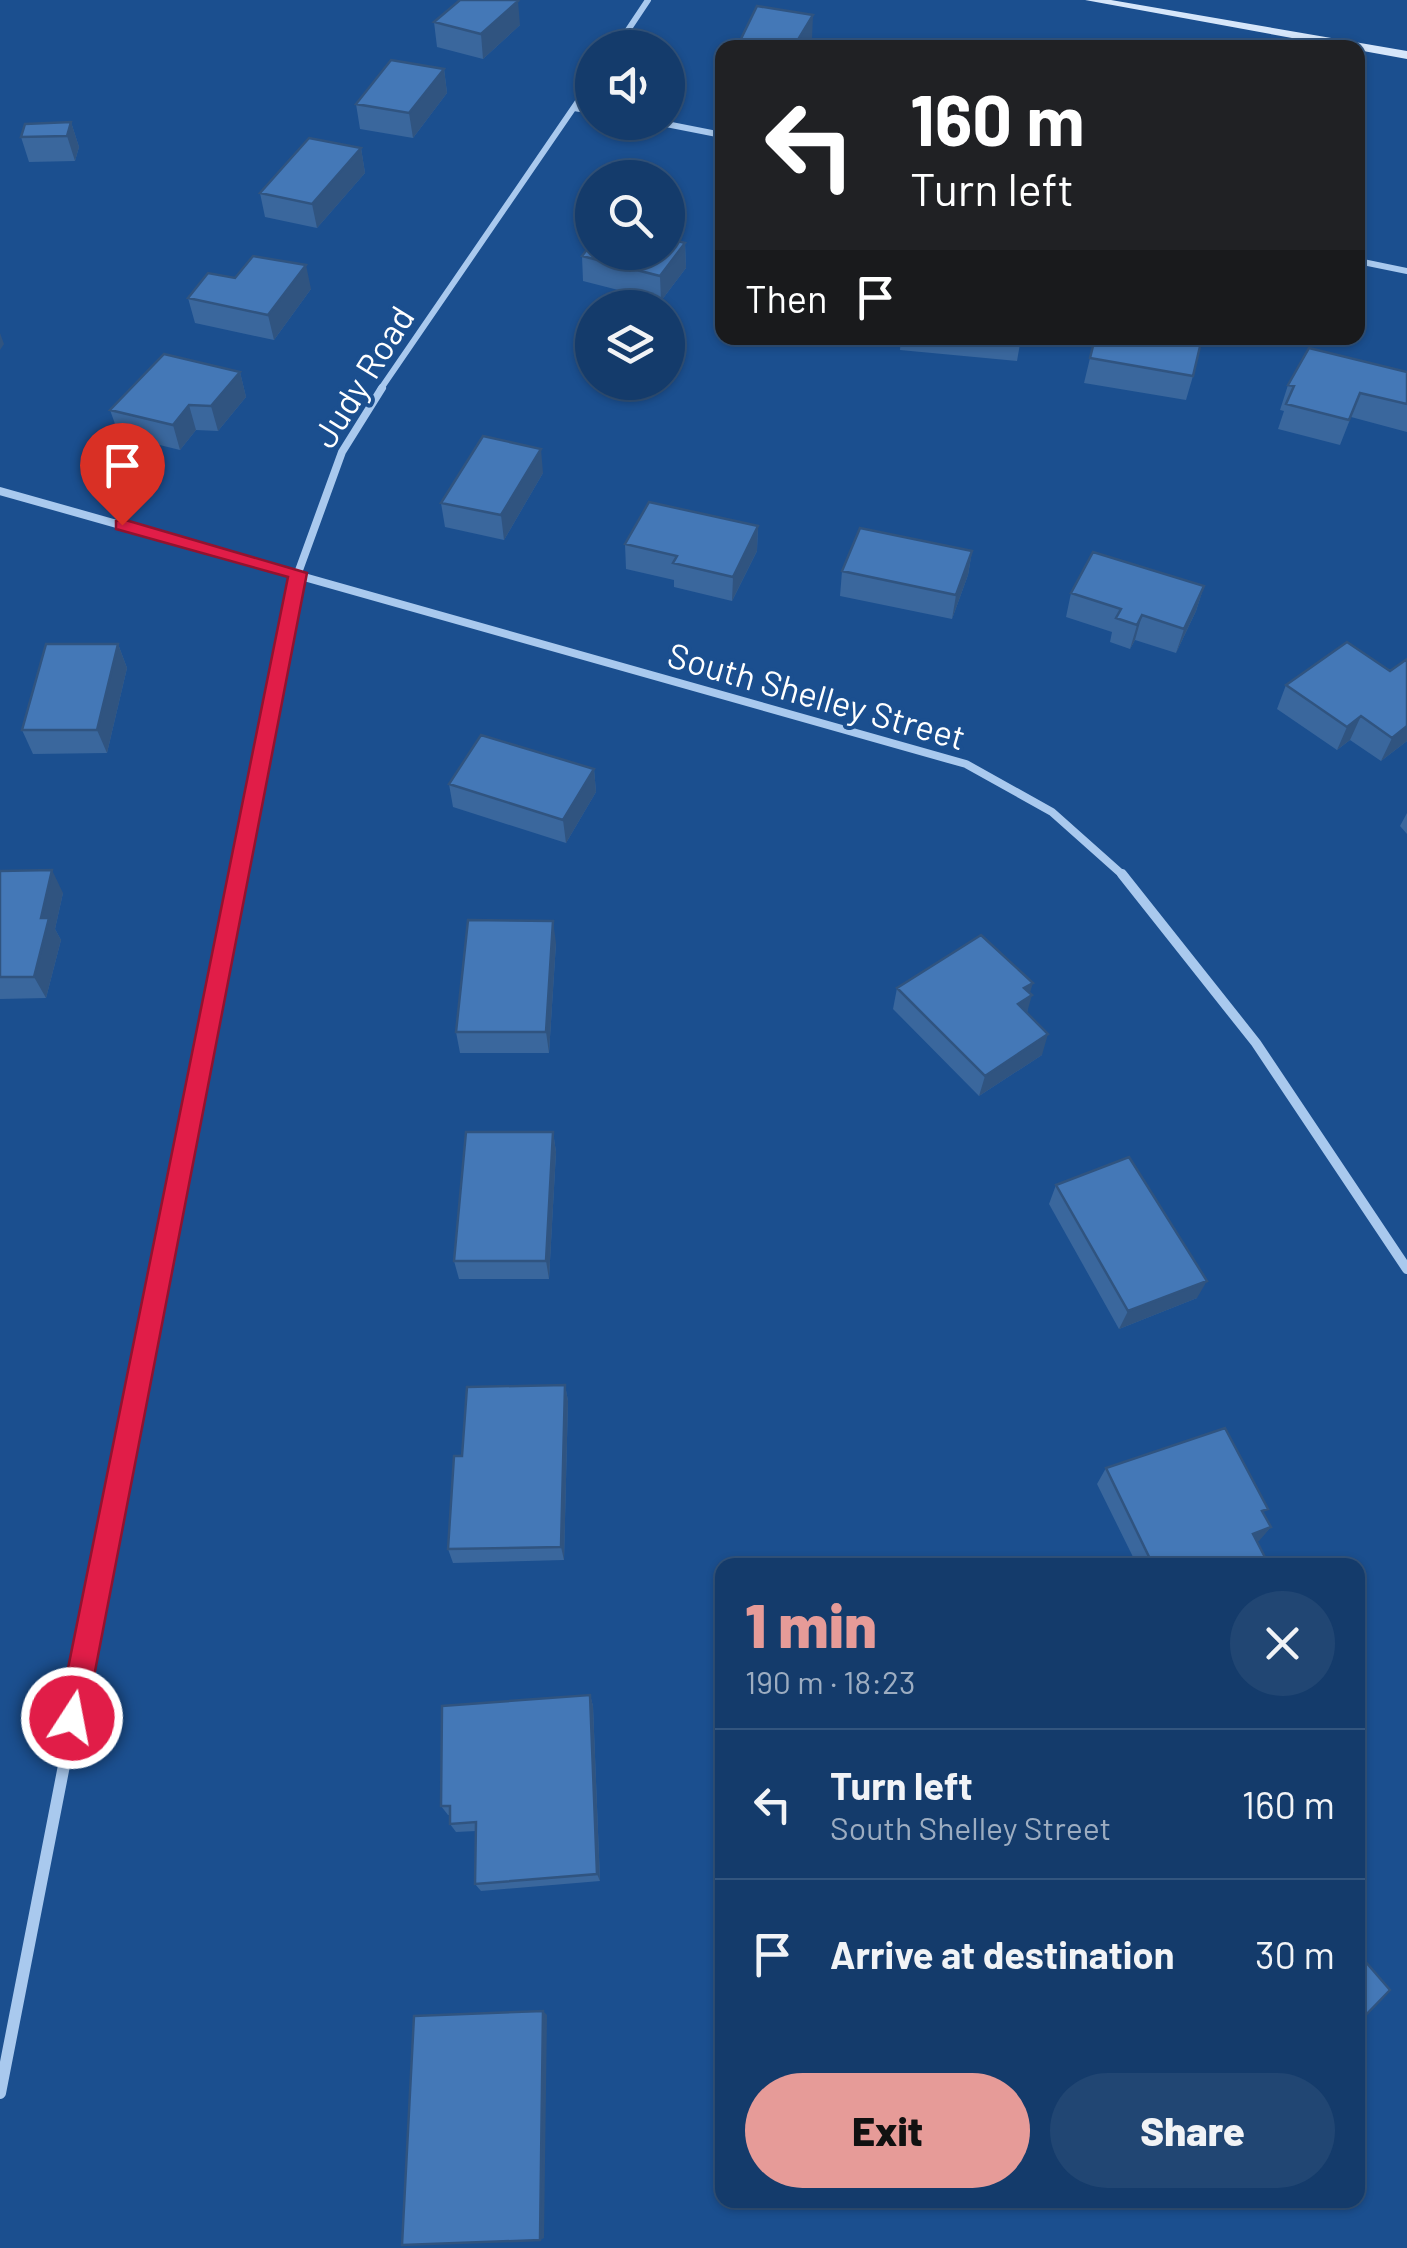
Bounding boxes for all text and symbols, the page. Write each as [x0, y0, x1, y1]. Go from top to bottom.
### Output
map controls [575, 30, 685, 400]
button: sound [575, 30, 685, 140]
text: 160 m [910, 76, 1085, 160]
icon: left [745, 80, 875, 210]
button: search [575, 160, 685, 270]
text: Turn left [910, 161, 1074, 215]
icon: arrive [848, 270, 903, 325]
text: Then [745, 275, 828, 321]
button: layers [575, 290, 685, 400]
street label: Judy Road [302, 298, 422, 454]
pin [80, 423, 165, 526]
icon: arrive [95, 438, 150, 493]
street label: South Shelley Street [663, 632, 971, 758]
text: 1 min [745, 1588, 877, 1660]
button: close [1230, 1591, 1335, 1696]
text: 190 m · 18:23 [745, 1662, 916, 1700]
position arrow [20, 1666, 124, 1770]
text: Turn left [830, 1762, 973, 1808]
icon: left [745, 1777, 800, 1832]
text: 160 m [1242, 1781, 1335, 1827]
text: South Shelley Street [830, 1808, 1111, 1846]
icon: arrive [745, 1927, 800, 1982]
text: Arrive at destination [830, 1931, 1175, 1977]
text: 30 m [1255, 1931, 1335, 1977]
button: Exit [745, 2073, 1030, 2188]
button: Share [1050, 2073, 1335, 2188]

